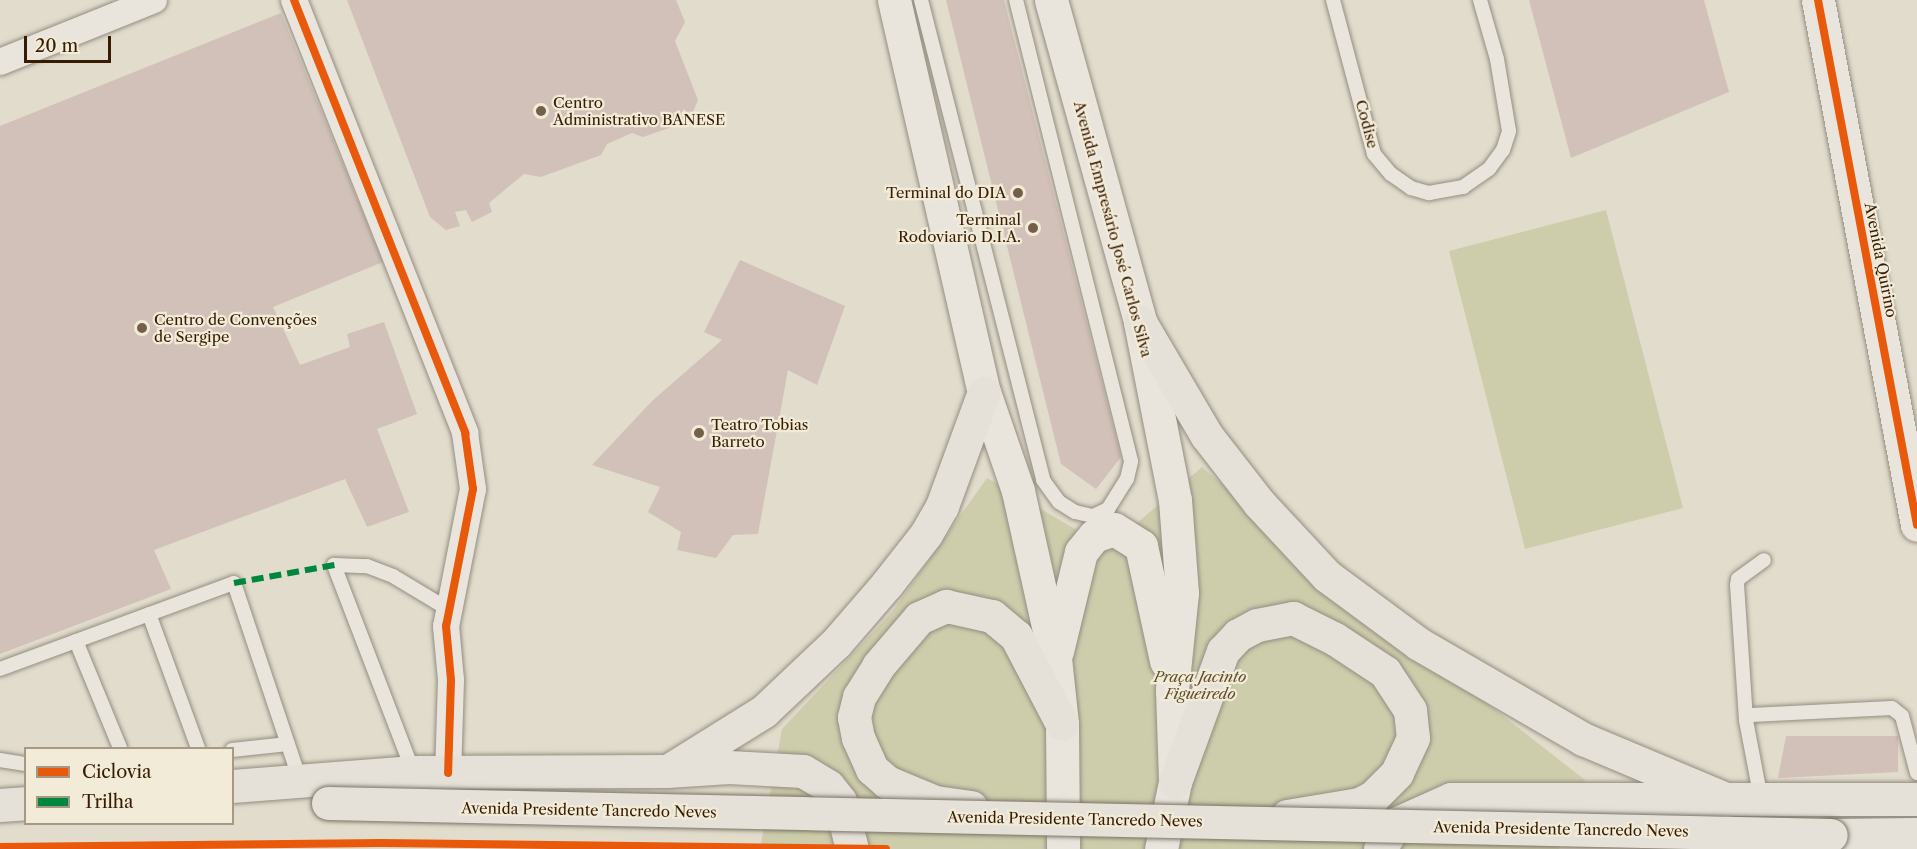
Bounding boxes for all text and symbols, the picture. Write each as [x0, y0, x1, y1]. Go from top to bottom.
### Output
scale bar [27, 24, 114, 62]
text: 20 m [35, 35, 78, 57]
place label: Centro Administrativo BANESE [553, 93, 725, 128]
street label: Codise [1352, 98, 1382, 150]
street label: Avenida Empresário José Carlos Silva [1070, 99, 1156, 359]
marker: Centro Administrativo BANESE [534, 104, 548, 118]
place label: Terminal do DIA [886, 184, 1006, 202]
marker: Terminal do DIA [1011, 186, 1025, 200]
street label: Avenida Quirino [1861, 201, 1901, 319]
place label: Terminal Rodoviario D.I.A. [898, 210, 1021, 245]
marker: Terminal Rodoviario D.I.A. [1026, 221, 1040, 235]
place label: Centro de Convenções de Sergipe [154, 310, 317, 345]
marker: Centro de Convenções de Sergipe [135, 321, 149, 335]
place label: Teatro Tobias Barreto [711, 415, 809, 450]
marker: Teatro Tobias Barreto [692, 426, 706, 440]
park label: Praça Jacinto Figueiredo [1154, 667, 1246, 702]
legend [24, 747, 234, 825]
text: Ciclovia [82, 761, 151, 783]
text: Trilha [82, 791, 134, 813]
street label: Avenida Presidente Tancredo Neves [461, 799, 717, 821]
street label: Avenida Presidente Tancredo Neves [947, 808, 1203, 830]
street label: Avenida Presidente Tancredo Neves [1433, 818, 1689, 840]

